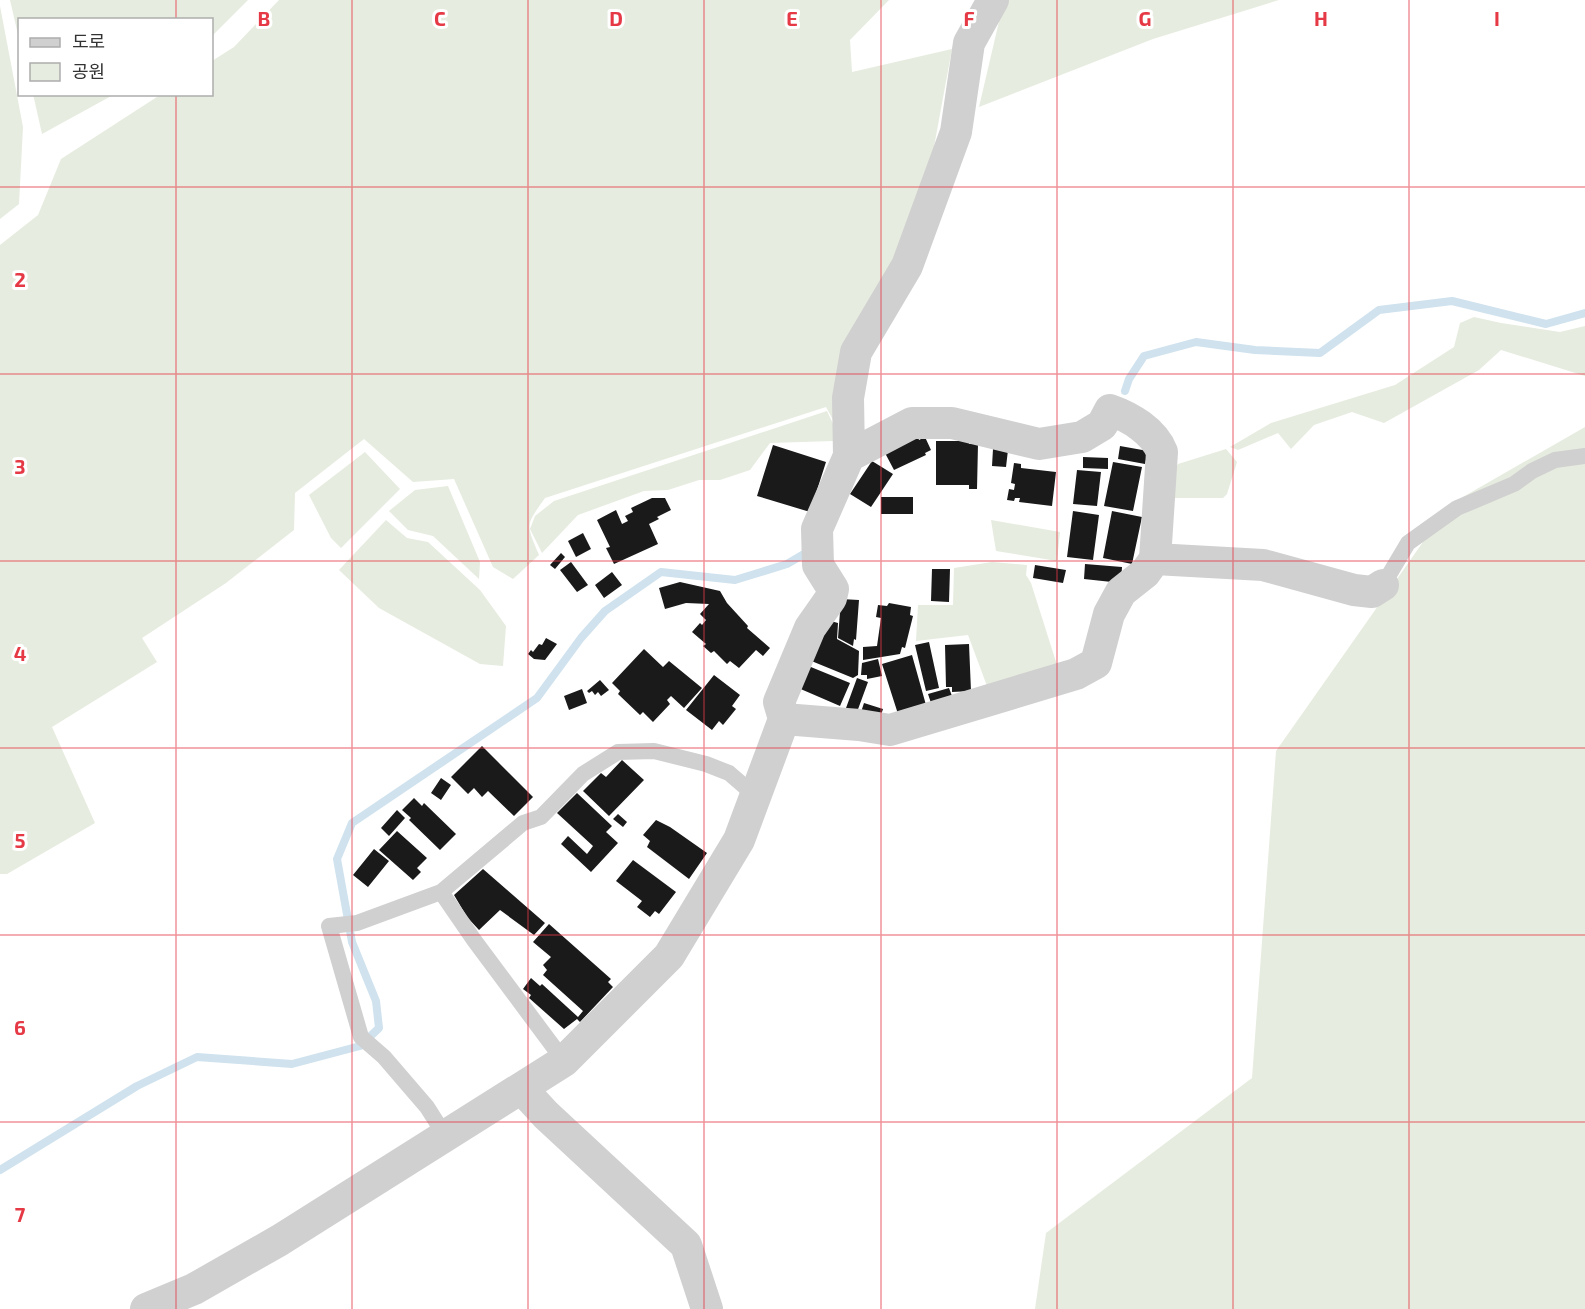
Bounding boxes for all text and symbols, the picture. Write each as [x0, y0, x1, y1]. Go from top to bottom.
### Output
text: B [258, 6, 270, 30]
text: C [434, 6, 446, 30]
text: D [609, 6, 623, 30]
text: E [786, 6, 798, 30]
text: F [963, 6, 975, 30]
text: G [1139, 6, 1151, 30]
text: H [1314, 6, 1328, 30]
text: I [1494, 6, 1500, 30]
legend [18, 18, 213, 96]
text: 도로 [72, 30, 105, 52]
text: 공원 [72, 60, 105, 82]
text: 2 [14, 267, 26, 291]
text: 3 [14, 454, 26, 478]
text: 4 [14, 641, 27, 665]
text: 5 [14, 828, 26, 852]
text: 6 [14, 1015, 26, 1039]
text: 7 [15, 1202, 26, 1226]

